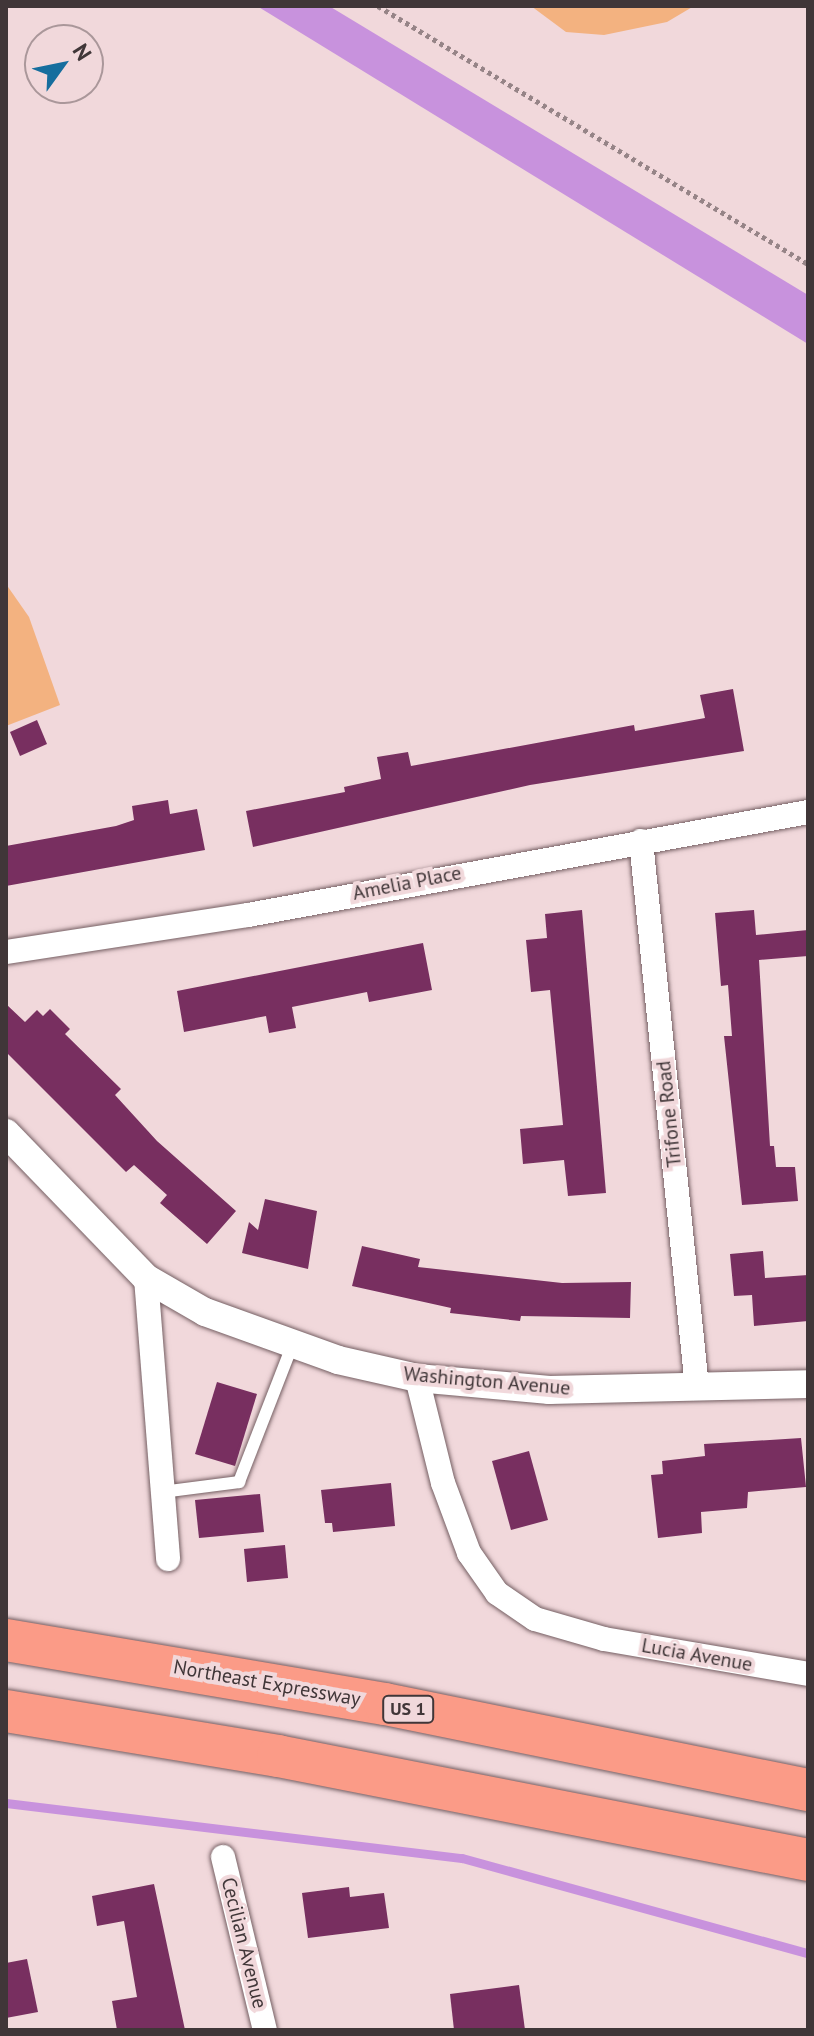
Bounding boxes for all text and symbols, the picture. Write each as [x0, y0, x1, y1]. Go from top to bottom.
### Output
north arrow [24, 24, 104, 104]
text: N [67, 38, 98, 66]
street label: Amelia Place [351, 861, 463, 905]
street label: Trifone Road [651, 1060, 687, 1168]
street label: Washington Avenue [402, 1362, 572, 1400]
street label: Lucia Avenue [639, 1633, 755, 1677]
street label: Northeast Expressway [172, 1655, 362, 1711]
road number: US 1 [382, 1695, 434, 1723]
street label: Cecilian Avenue [216, 1875, 272, 2011]

